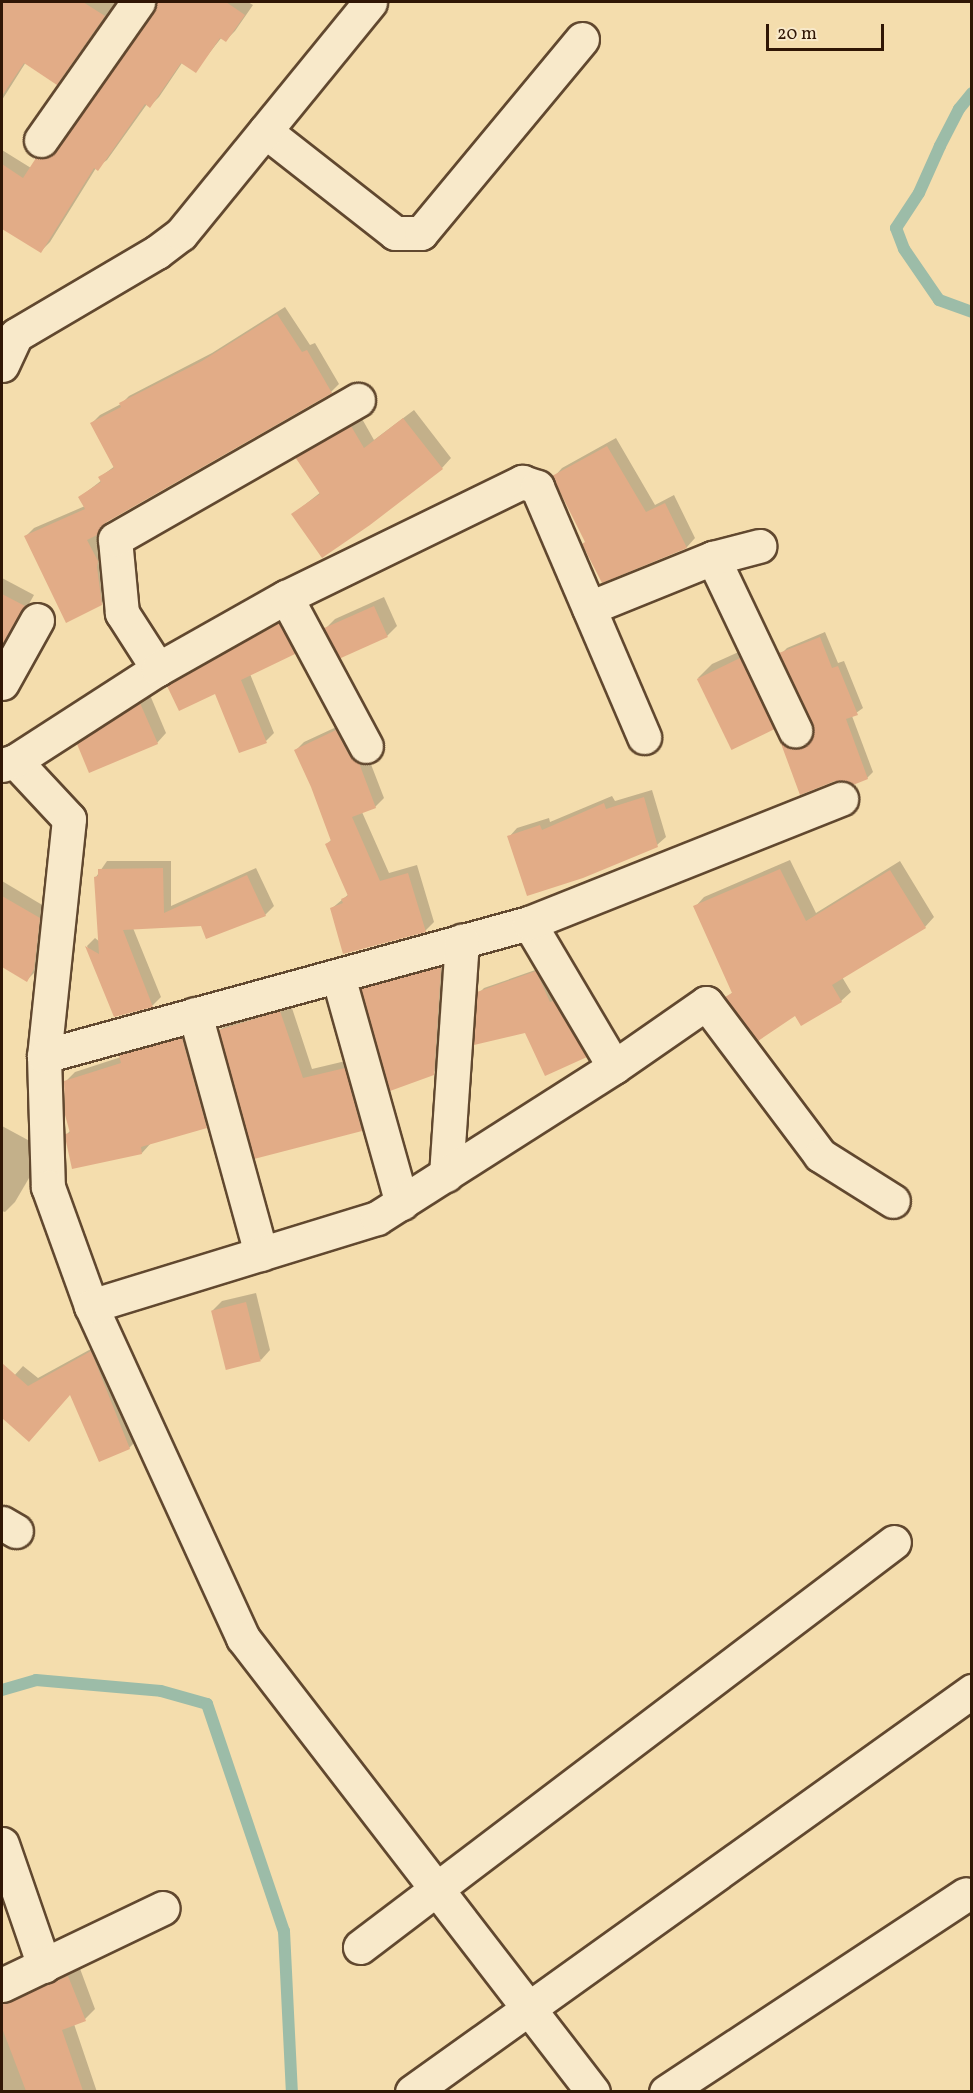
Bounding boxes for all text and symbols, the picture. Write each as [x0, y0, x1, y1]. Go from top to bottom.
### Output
scale bar [769, 12, 888, 50]
text: 20 m [777, 22, 817, 47]

